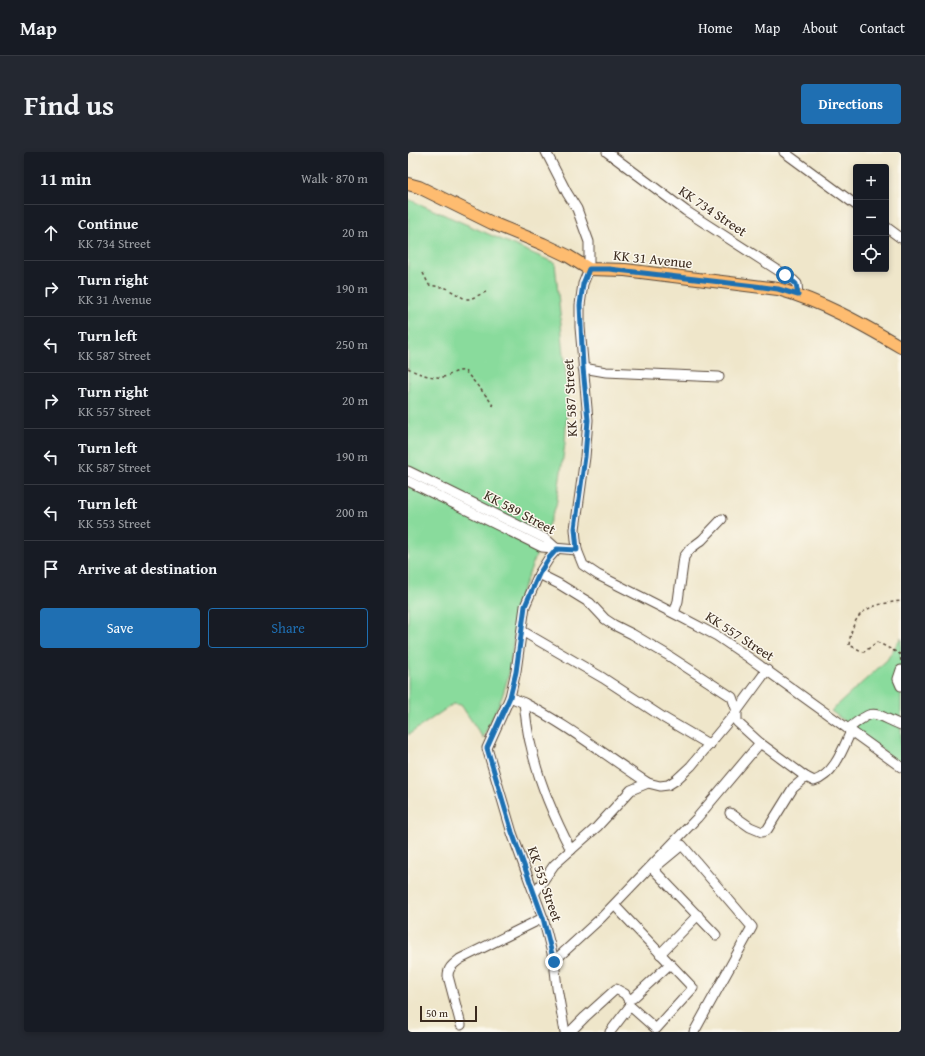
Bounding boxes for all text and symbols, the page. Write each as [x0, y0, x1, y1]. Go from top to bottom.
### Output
text: Map [20, 14, 57, 42]
text: Home [698, 18, 733, 38]
text: Map [755, 18, 780, 38]
text: About [802, 18, 838, 38]
text: Contact [860, 18, 905, 38]
text: Find us [24, 84, 114, 125]
button: Directions [801, 84, 901, 124]
map controls [853, 164, 889, 272]
button: + [853, 164, 889, 200]
text: 11 min [40, 166, 91, 191]
text: Walk · 870 m [301, 169, 368, 188]
street label: KK 734 Street [675, 181, 751, 241]
button: − [853, 200, 889, 236]
text: Continue [78, 213, 139, 234]
icon: ahead [40, 222, 62, 244]
text: 20 m [342, 223, 368, 242]
text: KK 734 Street [78, 234, 151, 253]
button: locate [853, 236, 889, 272]
street label: KK 31 Avenue [613, 245, 694, 273]
route start [776, 266, 794, 284]
text: Turn right [78, 269, 149, 290]
icon: right [40, 278, 62, 300]
text: 190 m [336, 279, 368, 298]
text: KK 31 Avenue [78, 290, 152, 309]
text: Turn left [78, 325, 137, 346]
icon: left [40, 334, 62, 356]
text: 250 m [336, 335, 368, 354]
text: KK 587 Street [78, 346, 151, 365]
street label: KK 587 Street [558, 358, 582, 438]
text: Turn right [78, 381, 149, 402]
icon: right [40, 390, 62, 412]
text: 20 m [342, 391, 368, 410]
text: KK 557 Street [78, 402, 151, 421]
text: Turn left [78, 437, 137, 458]
icon: left [40, 446, 62, 468]
text: 190 m [336, 447, 368, 466]
text: KK 587 Street [78, 458, 151, 477]
street label: KK 589 Street [481, 485, 559, 539]
text: Turn left [78, 493, 137, 514]
icon: left [40, 502, 62, 524]
text: 200 m [336, 503, 368, 522]
text: KK 553 Street [78, 514, 151, 533]
icon: arrive [40, 558, 62, 580]
text: Arrive at destination [78, 558, 217, 579]
street label: KK 557 Street [702, 606, 778, 666]
button: Save [40, 608, 200, 648]
button: Share [208, 608, 368, 648]
street label: KK 553 Street [523, 844, 567, 924]
route end [545, 953, 563, 971]
scale bar [420, 1004, 477, 1023]
text: 50 m [426, 1005, 448, 1021]

